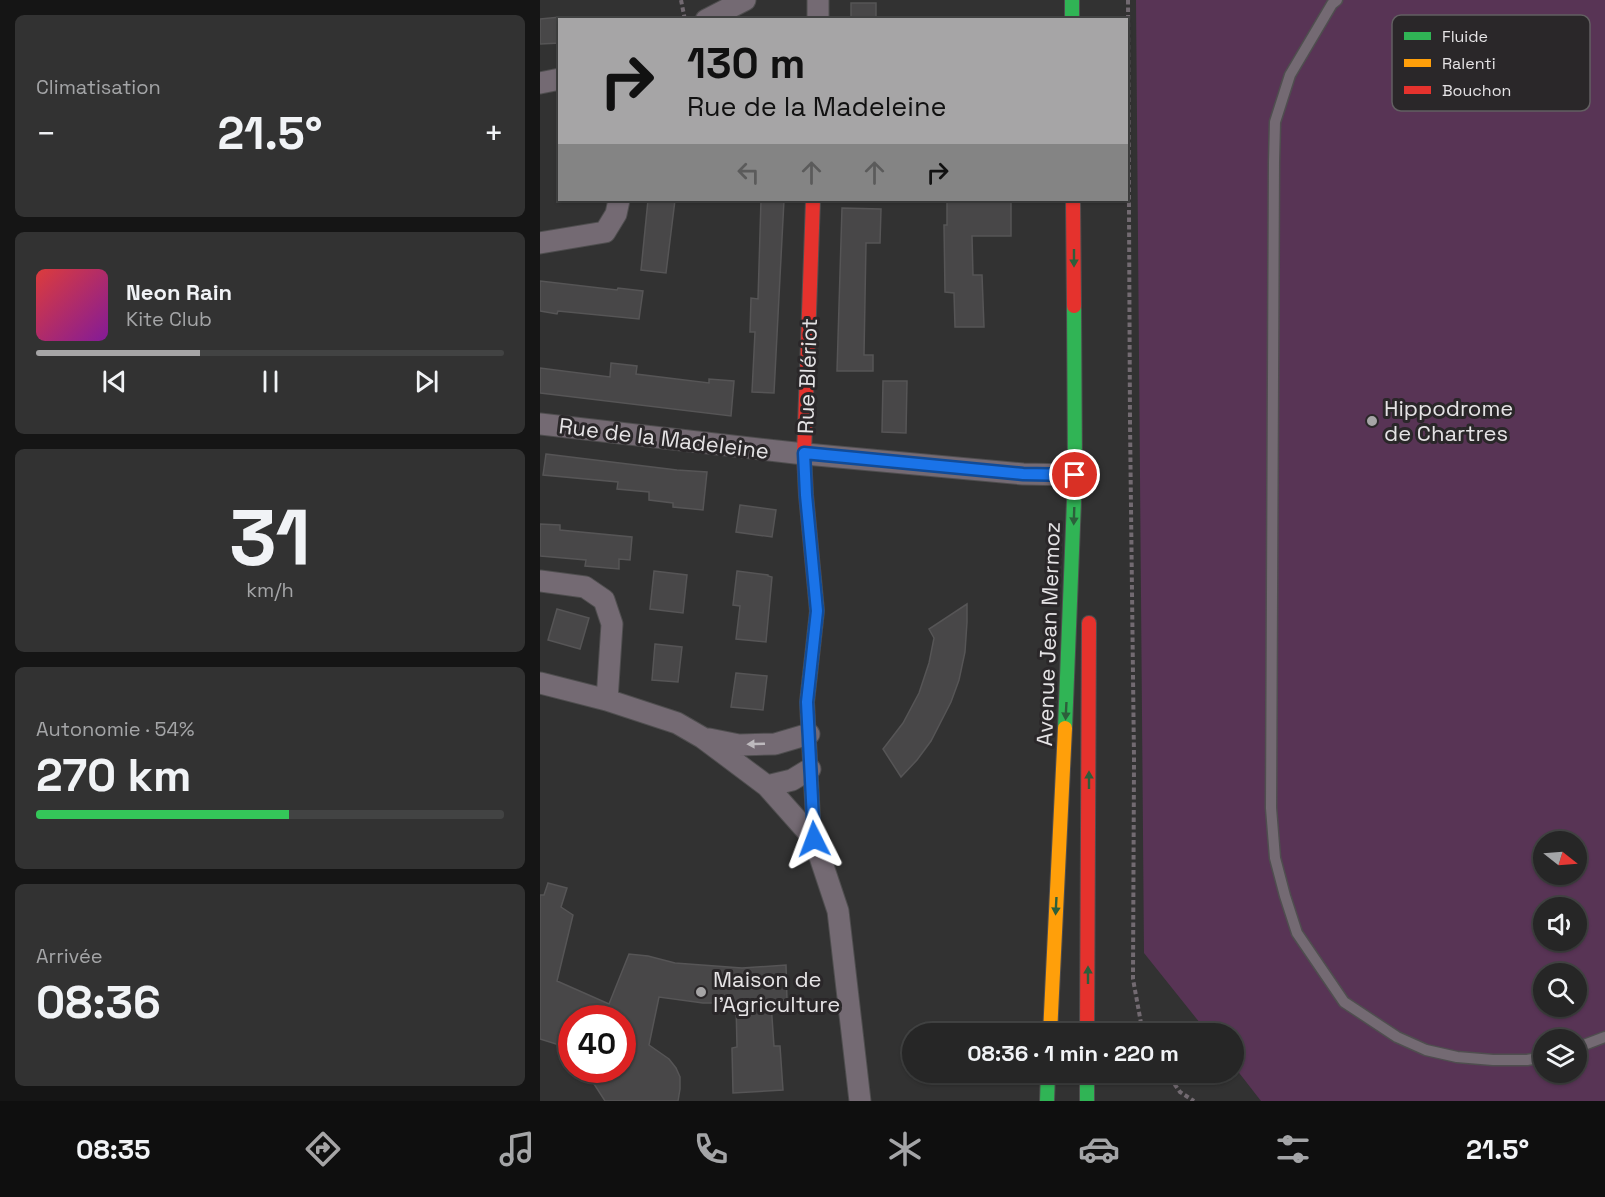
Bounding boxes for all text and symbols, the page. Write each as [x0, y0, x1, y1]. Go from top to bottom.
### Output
legend [1392, 15, 1590, 111]
text: Fluide [1442, 26, 1488, 47]
text: 130 m [687, 37, 805, 90]
icon: right [588, 42, 666, 120]
text: Ralenti [1442, 53, 1496, 74]
text: Climatisation [36, 74, 161, 100]
text: Bouchon [1442, 80, 1511, 101]
text: Rue de la Madeleine [687, 89, 947, 124]
text: 21.5° [217, 105, 323, 162]
text: − [36, 113, 56, 155]
text: + [484, 113, 504, 155]
icon: left [732, 156, 765, 189]
icon: ahead [795, 156, 828, 189]
icon: ahead [858, 156, 891, 189]
icon: right [921, 156, 954, 189]
one-way arrow [1069, 248, 1079, 267]
text: Neon Rain [126, 278, 232, 306]
text: Kite Club [126, 306, 212, 332]
street label: Rue Blériot [791, 318, 823, 434]
icon: previous [98, 365, 131, 398]
icon: pause [254, 365, 287, 398]
icon: next [410, 365, 443, 398]
place label: Hippodrome de Chartres [1384, 394, 1513, 447]
street label: Rue de la Madeleine [557, 411, 771, 465]
marker: Hippodrome de Chartres [1365, 414, 1379, 428]
pin [1049, 449, 1100, 500]
icon: arrive [1058, 458, 1091, 491]
text: 31 [229, 488, 311, 588]
one-way arrow [1069, 506, 1078, 525]
street label: Avenue Jean Mermoz [1030, 521, 1066, 747]
text: km/h [246, 577, 294, 603]
one-way arrow [1061, 701, 1070, 720]
text: Autonomie · 54% [36, 716, 195, 742]
one-way arrow [747, 740, 766, 749]
text: 270 km [36, 747, 191, 804]
one-way arrow [1084, 771, 1094, 790]
position arrow [782, 807, 846, 871]
north arrow [1533, 831, 1587, 885]
map controls [1533, 831, 1587, 1083]
one-way arrow [1052, 896, 1061, 915]
button: sound [1533, 897, 1587, 951]
text: Arrivée [36, 943, 103, 969]
button: search [1533, 963, 1587, 1017]
place label: Maison de l'Agriculture [713, 965, 840, 1018]
one-way arrow [1083, 966, 1093, 985]
text: 08:36 [36, 974, 161, 1031]
marker: Maison de l'Agriculture [694, 985, 708, 999]
speed limit sign: 40 [558, 1005, 636, 1083]
button: layers [1533, 1029, 1587, 1083]
text: 08:36 · 1 min · 220 m [967, 1039, 1179, 1067]
icon: directions [302, 1128, 344, 1170]
icon: music [496, 1128, 538, 1170]
icon: phone [690, 1128, 732, 1170]
icon: climate [884, 1128, 926, 1170]
icon: car [1078, 1128, 1120, 1170]
icon: filters [1272, 1128, 1314, 1170]
text: 08:35 [76, 1132, 150, 1167]
text: 21.5° [1466, 1132, 1529, 1167]

